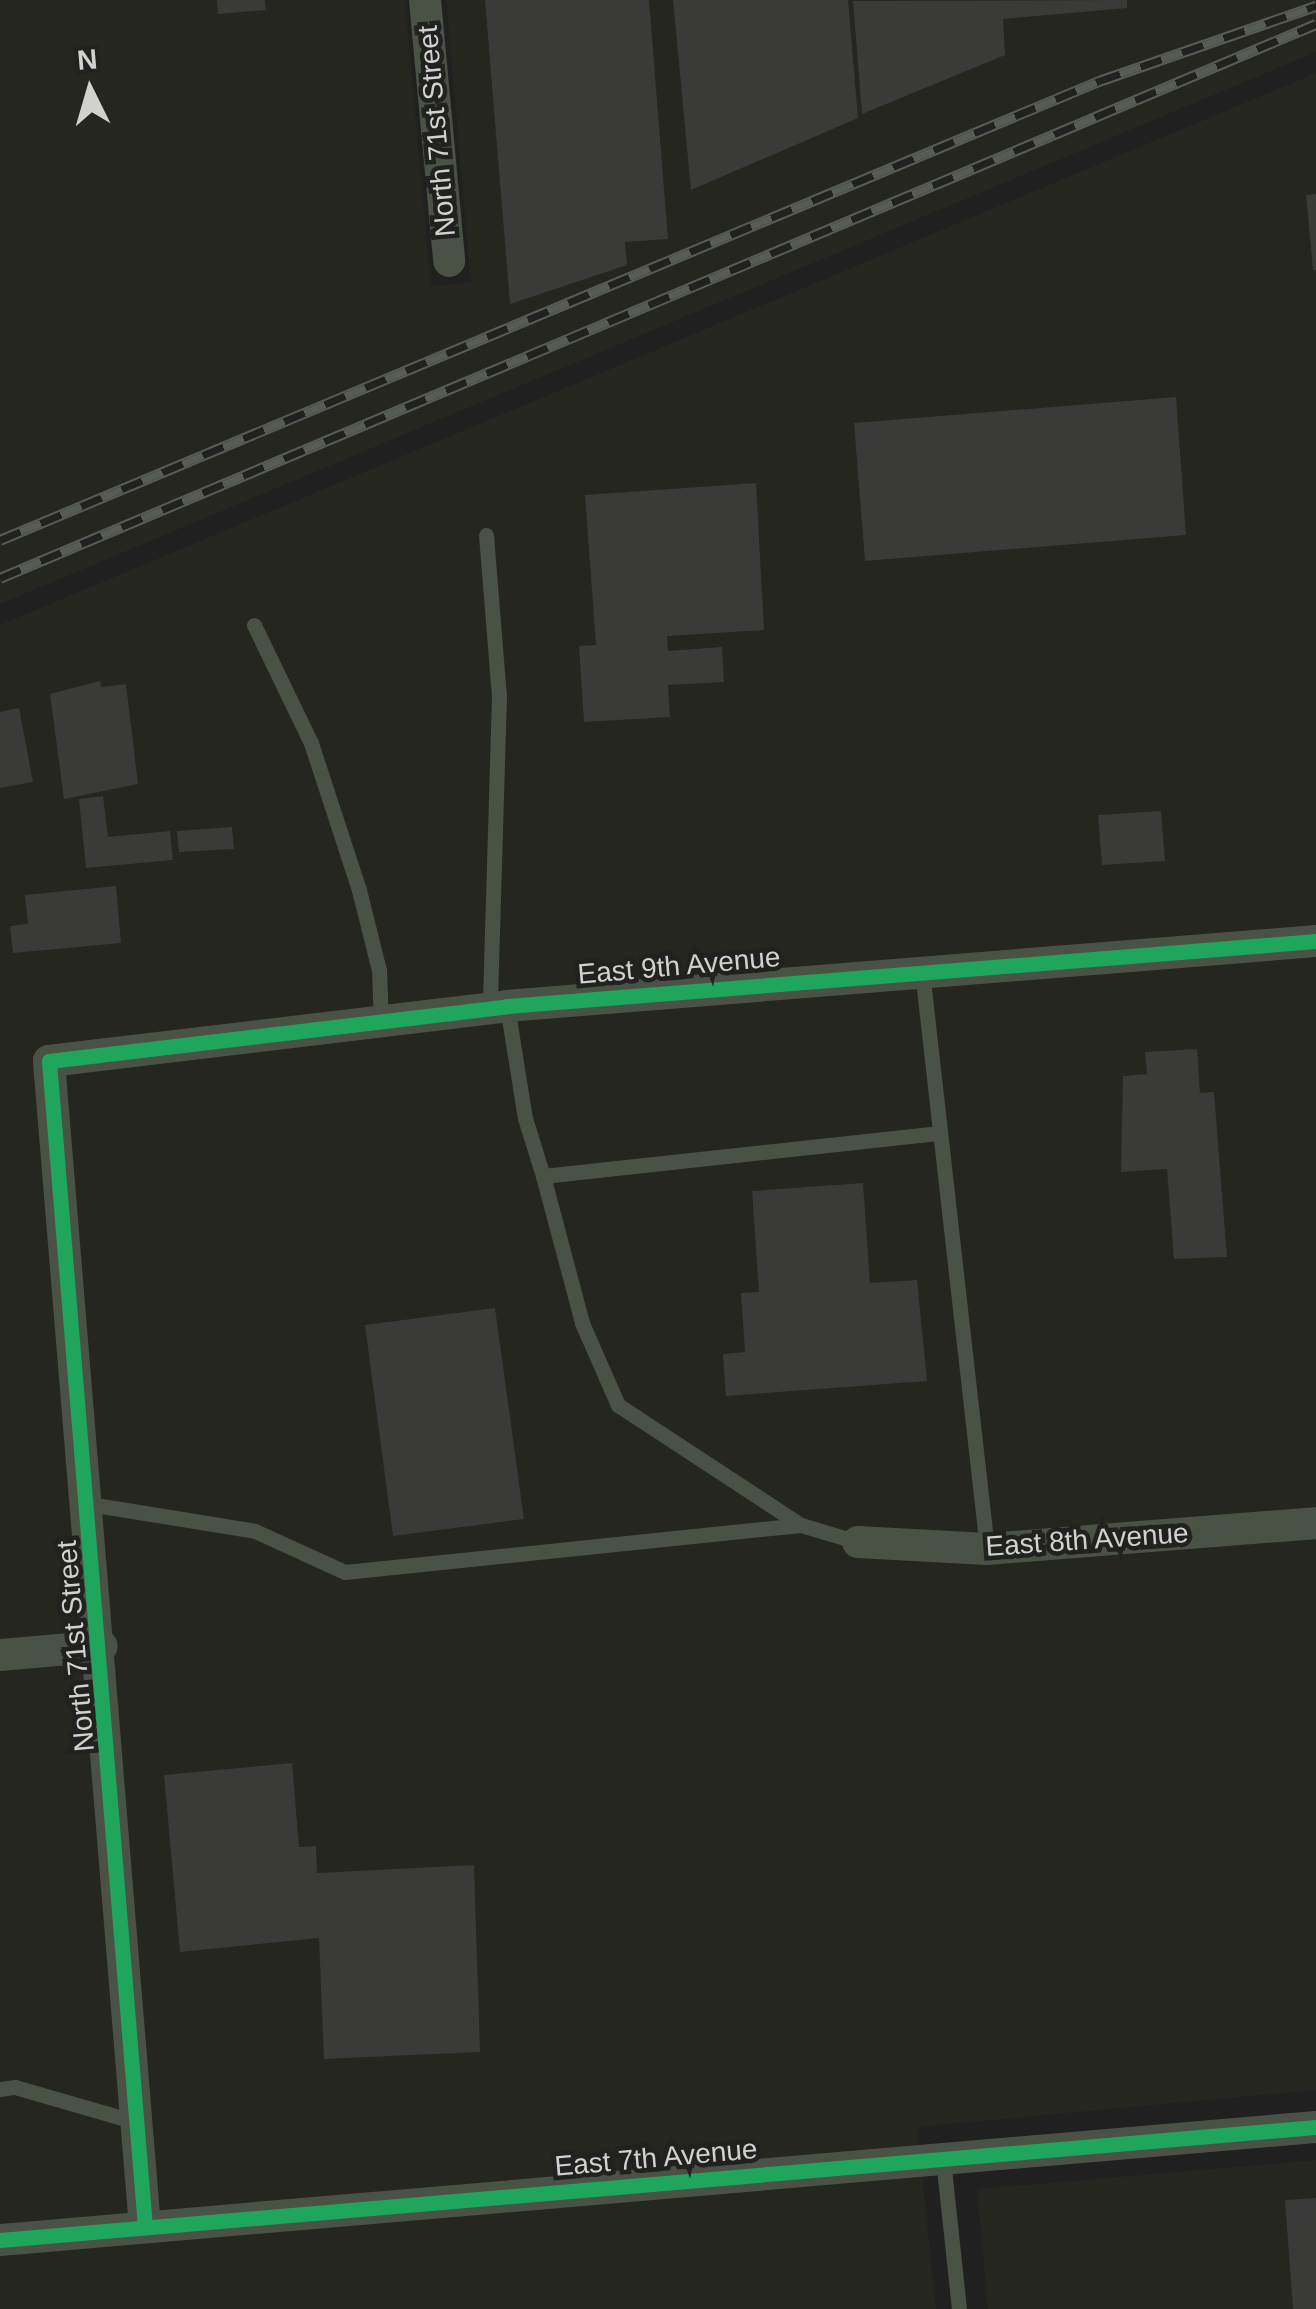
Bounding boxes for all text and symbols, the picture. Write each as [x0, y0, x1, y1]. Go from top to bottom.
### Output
street label: North 71st Street [411, 24, 463, 238]
north arrow [40, 40, 140, 140]
text: N [76, 43, 99, 76]
street label: East 9th Avenue [575, 940, 783, 992]
street label: East 8th Avenue [984, 1516, 1190, 1564]
street label: North 71st Street [50, 1539, 102, 1753]
street label: East 7th Avenue [552, 2132, 760, 2184]

